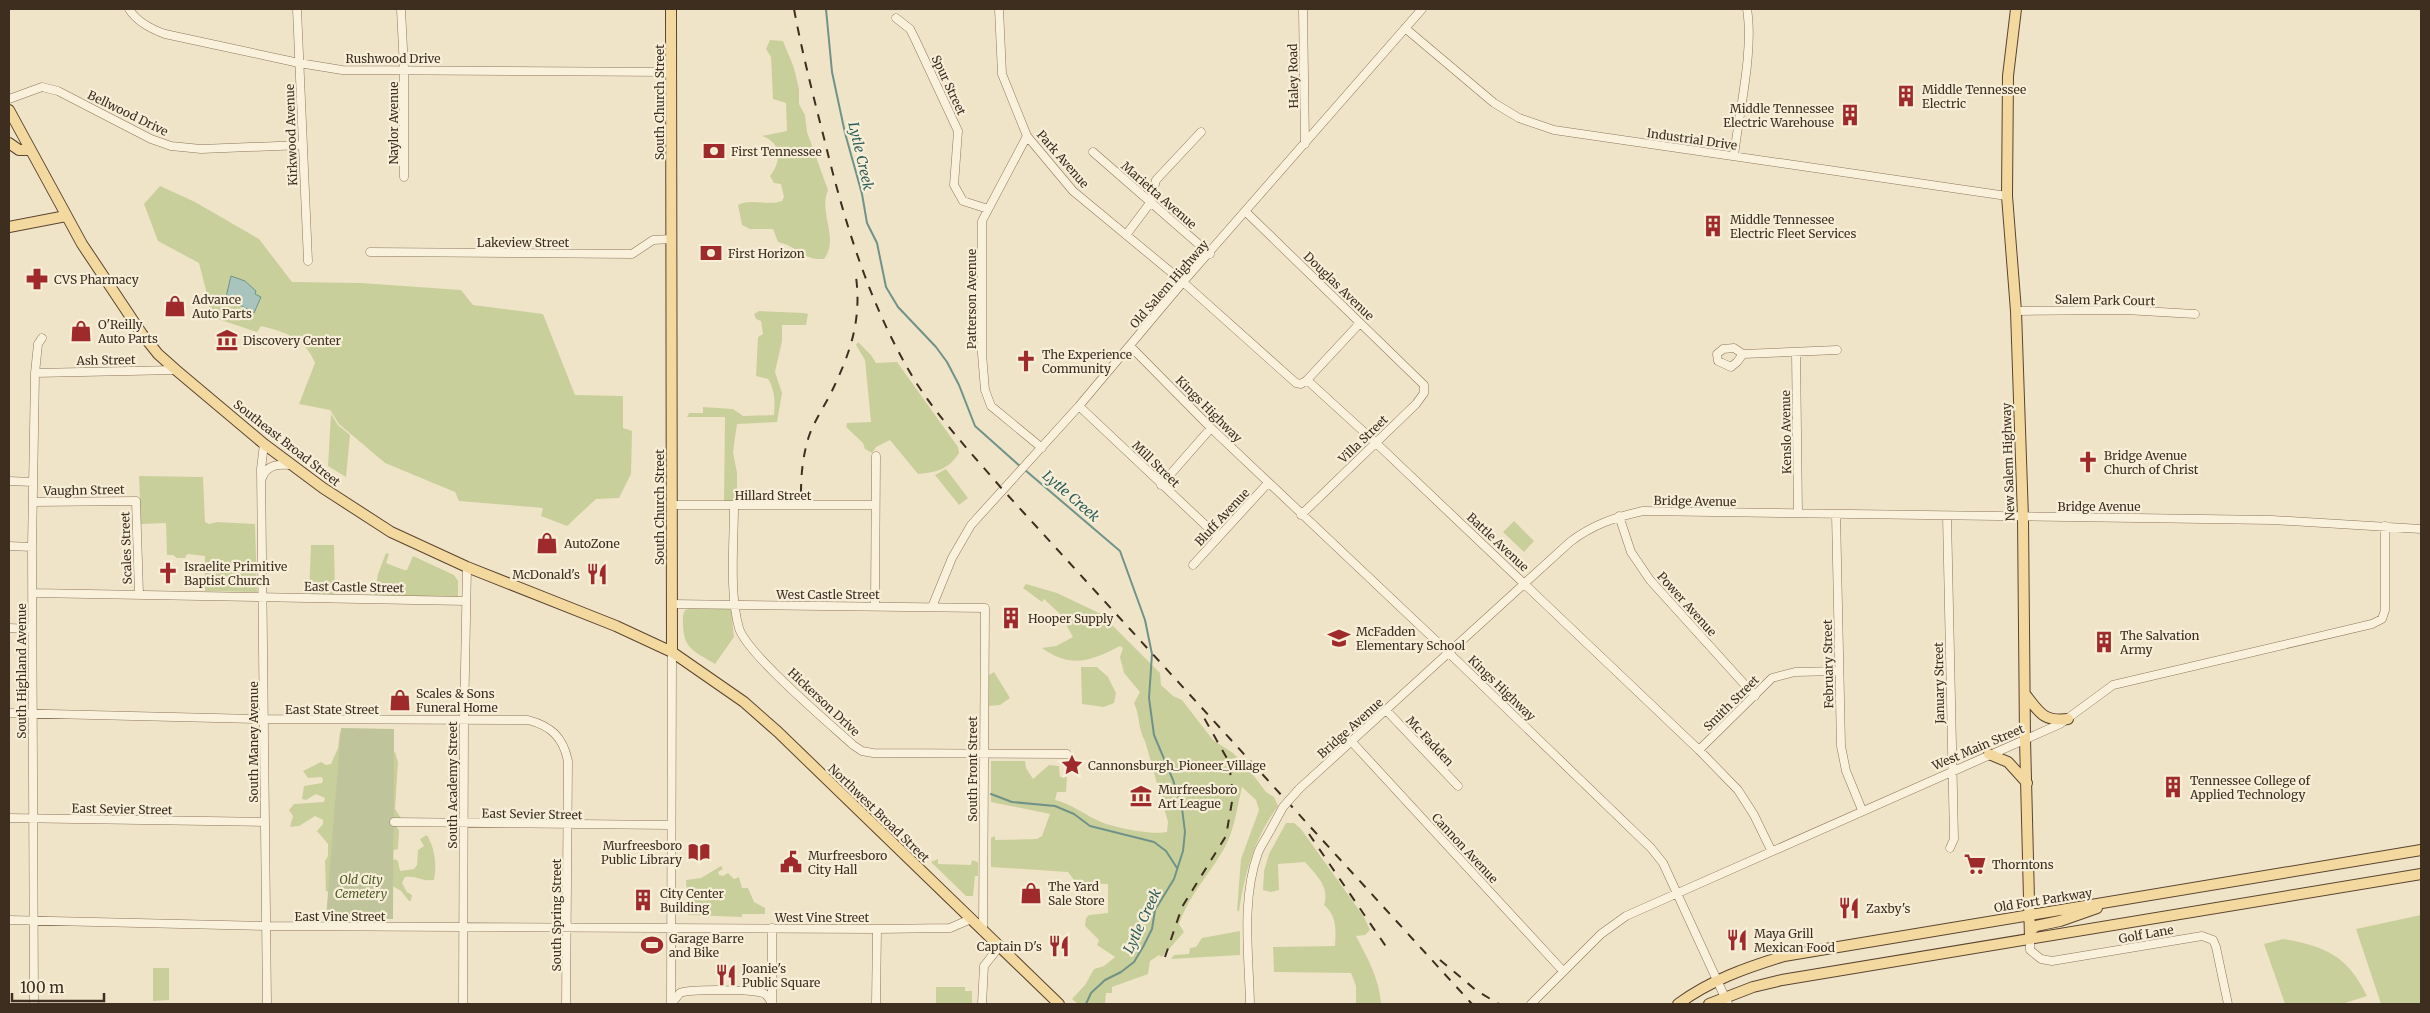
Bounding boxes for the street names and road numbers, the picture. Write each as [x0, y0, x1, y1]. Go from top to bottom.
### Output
street label: Haley Road [1285, 43, 1301, 109]
street label: South Church Street [652, 44, 667, 160]
street label: Rushwood Drive [345, 51, 441, 66]
street label: Spur Street [929, 53, 970, 118]
street label: Naylor Avenue [386, 81, 401, 165]
street label: Kirkwood Avenue [282, 84, 300, 186]
street label: Bellwood Drive [85, 87, 171, 139]
street label: Industrial Drive [1646, 125, 1738, 153]
street label: Park Avenue [1034, 127, 1092, 191]
street label: Marietta Avenue [1118, 158, 1200, 232]
street label: Lakeview Street [477, 235, 569, 250]
street label: Old Salem Highway [1126, 237, 1212, 331]
street label: Patterson Avenue [964, 249, 979, 349]
street label: Douglas Avenue [1301, 249, 1377, 323]
street label: Salem Park Court [2055, 292, 2156, 308]
street label: Ash Street [75, 352, 136, 368]
street label: Kings Highway [1173, 373, 1245, 445]
street label: Kenslo Avenue [1778, 390, 1794, 474]
street label: Southeast Broad Street [231, 397, 344, 490]
street label: New Salem Highway [1998, 402, 2018, 521]
street label: Villa Street [1334, 412, 1391, 467]
street label: Mill Street [1129, 438, 1183, 491]
street label: South Church Street [652, 449, 667, 565]
street label: Vaughn Street [42, 482, 125, 498]
street label: Bluff Avenue [1192, 485, 1252, 549]
street label: Hillard Street [735, 488, 812, 503]
street label: Bridge Avenue [1653, 493, 1737, 509]
street label: Bridge Avenue [2058, 499, 2140, 514]
street label: Battle Avenue [1464, 510, 1532, 574]
street label: Scales Street [117, 511, 135, 585]
street label: Power Avenue [1654, 569, 1720, 639]
street label: East Castle Street [304, 579, 404, 595]
street label: West Castle Street [775, 587, 880, 602]
street label: South Highland Avenue [14, 603, 29, 739]
street label: February Street [1820, 619, 1836, 709]
street label: January Street [1931, 642, 1947, 725]
street label: Kings Highway [1465, 652, 1539, 724]
street label: Hickerson Drive [785, 665, 863, 739]
street label: Smith Street [1700, 672, 1762, 734]
street label: South Maney Avenue [246, 681, 261, 803]
street label: Bridge Avenue [1314, 695, 1386, 761]
street label: East State Street [285, 702, 379, 717]
street label: Mc Fadden [1403, 713, 1457, 769]
street label: South Front Street [965, 716, 980, 822]
street label: South Academy Street [445, 721, 460, 849]
street label: West Main Street [1929, 721, 2027, 774]
street label: Northwest Broad Street [825, 761, 933, 865]
street label: East Sevier Street [71, 801, 173, 817]
street label: East Sevier Street [481, 806, 583, 822]
street label: Cannon Avenue [1429, 810, 1501, 886]
street label: South Spring Street [549, 858, 564, 971]
street label: Old Fort Parkway [1993, 885, 2093, 915]
street label: East Vine Street [294, 909, 386, 924]
street label: West Vine Street [774, 910, 870, 925]
street label: Golf Lane [2117, 922, 2175, 946]

